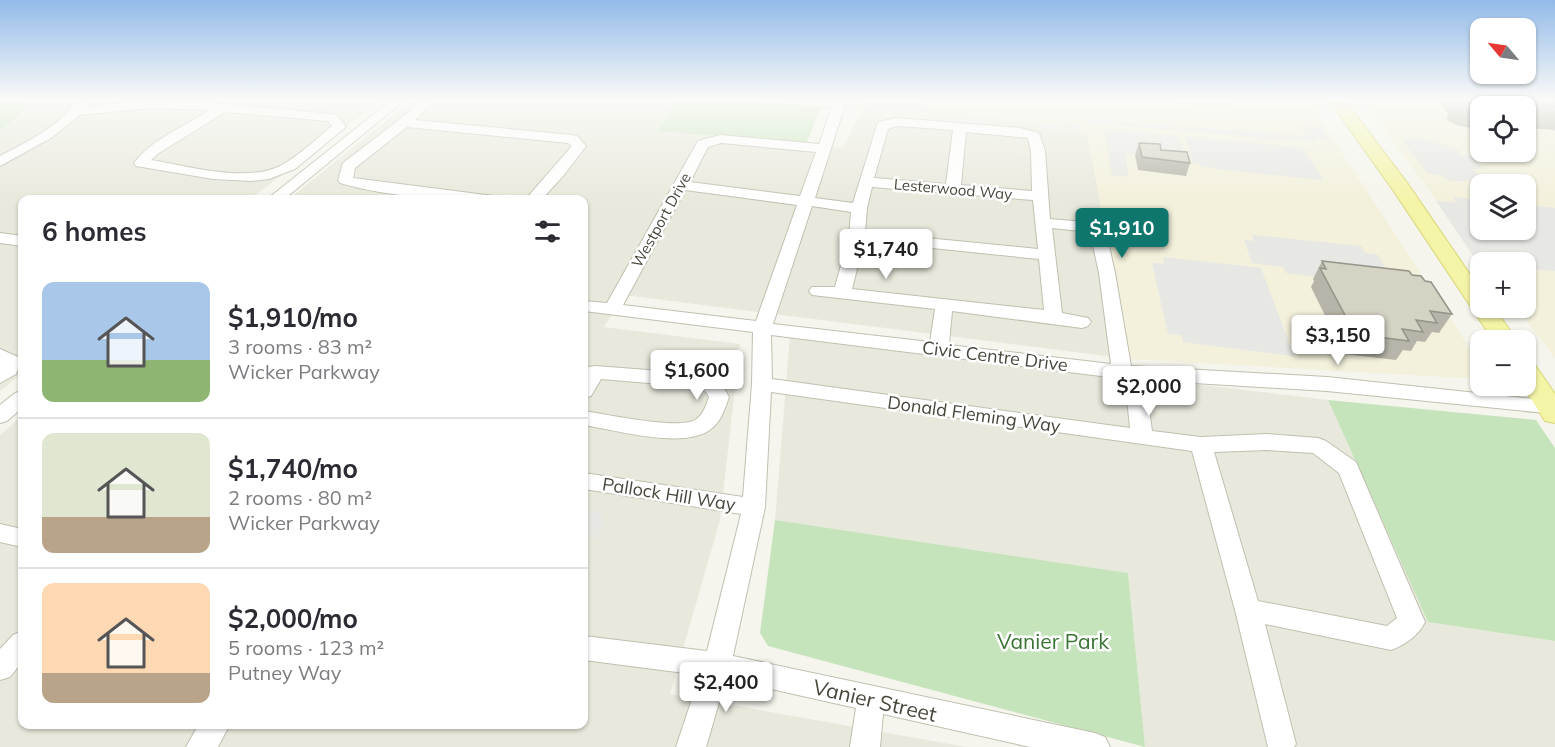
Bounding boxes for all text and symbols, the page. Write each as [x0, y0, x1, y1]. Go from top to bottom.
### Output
north arrow [1470, 18, 1536, 84]
map controls [1470, 18, 1536, 396]
button: locate [1470, 96, 1536, 162]
street label: Westport Drive [627, 169, 695, 271]
street label: Lesterwood Way [893, 174, 1013, 204]
button: layers [1470, 174, 1536, 240]
pin: $1,910 [1073, 208, 1171, 259]
text: 6 homes [42, 215, 146, 248]
icon: filters [531, 215, 564, 248]
text: $1,910 [1090, 215, 1154, 240]
pin: $1,740 [837, 229, 935, 280]
text: $1,740 [854, 236, 918, 261]
button: + [1470, 252, 1536, 318]
text: $1,910/mo [228, 301, 358, 334]
icon: home [90, 306, 162, 378]
pin: $3,150 [1289, 315, 1387, 366]
text: $3,150 [1306, 322, 1370, 347]
button: − [1470, 330, 1536, 396]
text: 3 rooms · 83 m² [228, 334, 372, 359]
street label: Civic Centre Drive [921, 336, 1069, 376]
pin: $1,600 [648, 350, 746, 401]
text: $1,600 [665, 357, 729, 382]
text: Wicker Parkway [228, 359, 380, 384]
pin: $2,000 [1100, 366, 1198, 417]
text: $2,000 [1117, 373, 1181, 398]
street label: Donald Fleming Way [886, 390, 1062, 438]
text: $1,740/mo [228, 452, 358, 485]
icon: home [90, 457, 162, 529]
street label: Pallock Hill Way [601, 472, 738, 516]
text: 2 rooms · 80 m² [228, 485, 372, 510]
text: Wicker Parkway [228, 510, 380, 535]
text: $2,000/mo [228, 602, 358, 635]
icon: home [90, 607, 162, 679]
park label: Vanier Park [997, 628, 1109, 654]
text: 5 rooms · 123 m² [228, 635, 384, 660]
text: Putney Way [228, 660, 341, 685]
pin: $2,400 [677, 662, 775, 713]
text: $2,400 [694, 669, 758, 694]
street label: Vanier Street [811, 673, 939, 727]

